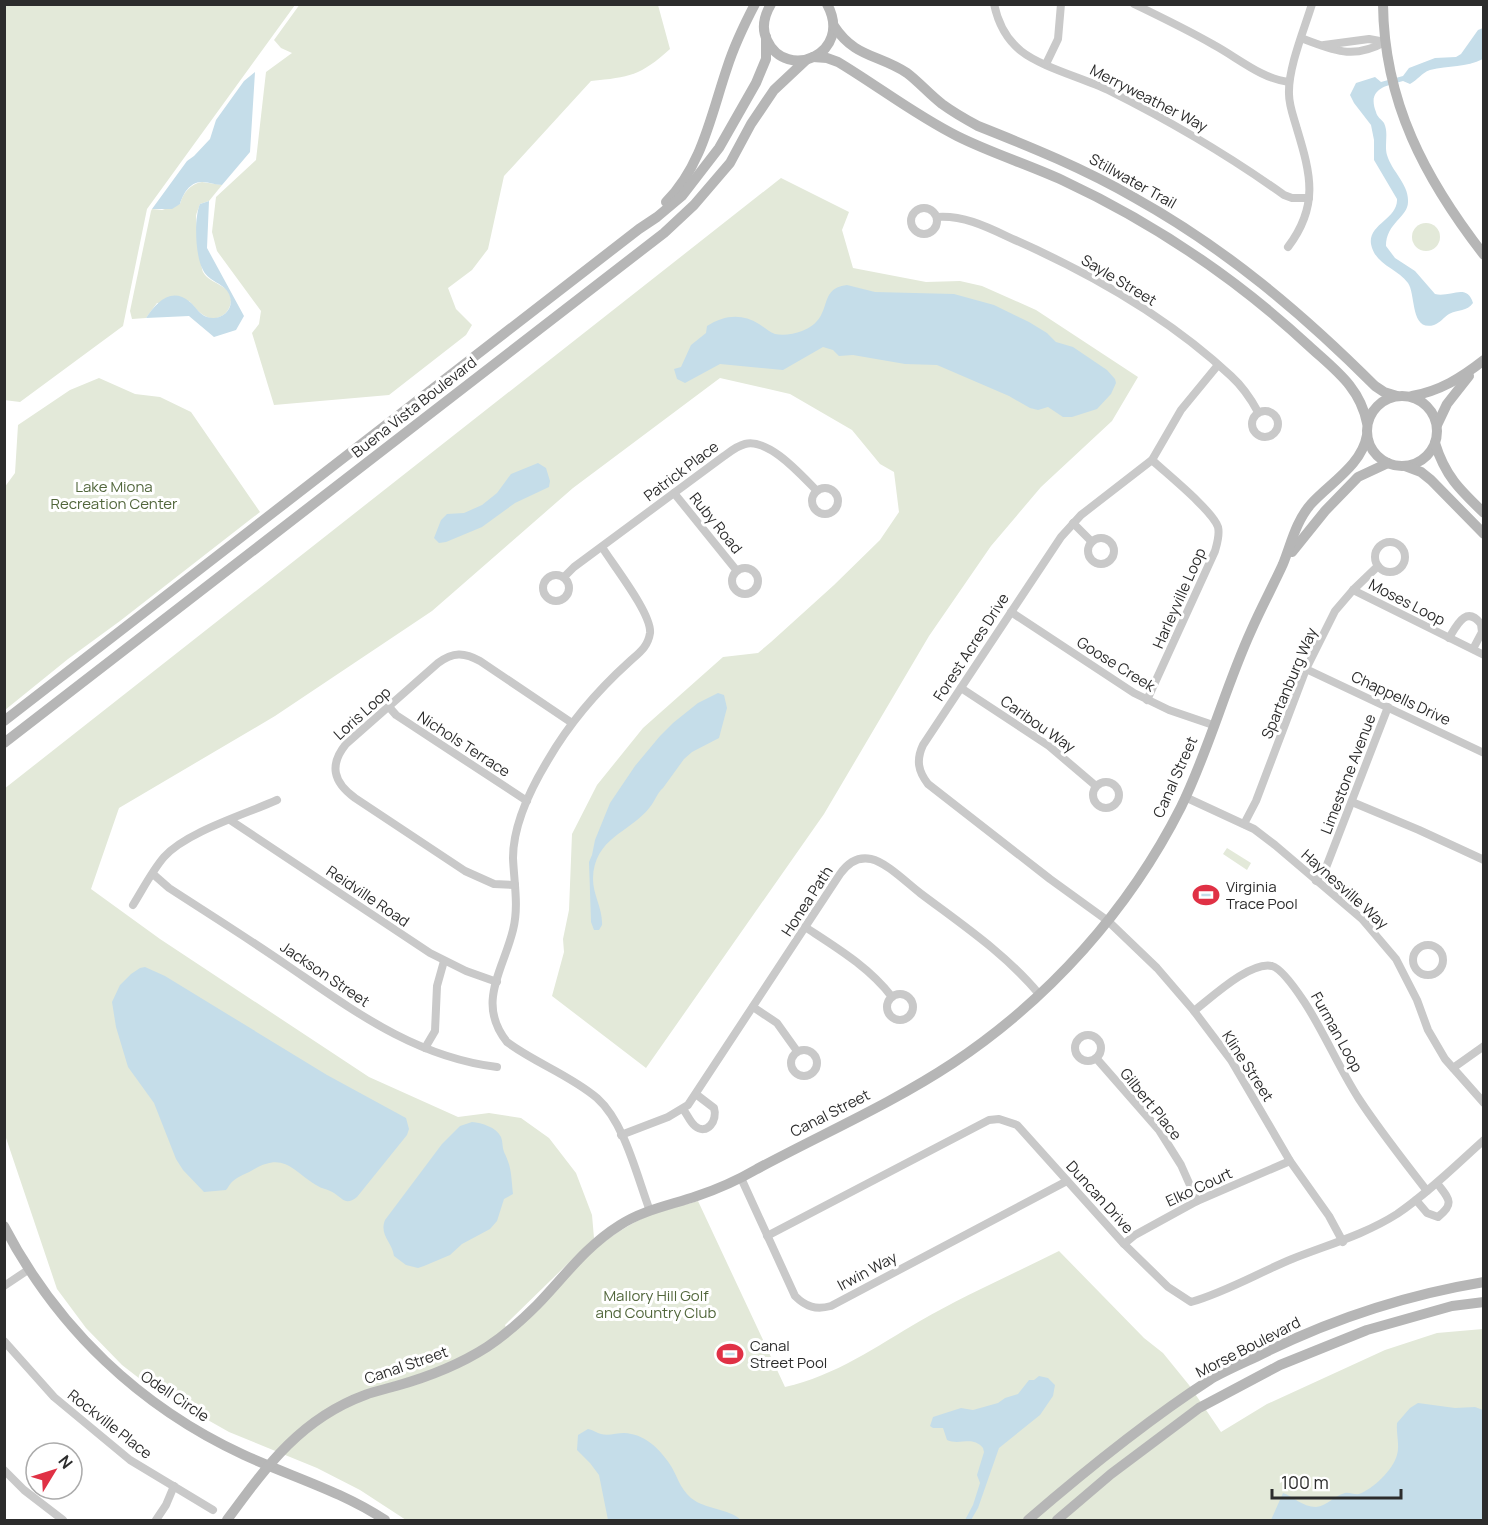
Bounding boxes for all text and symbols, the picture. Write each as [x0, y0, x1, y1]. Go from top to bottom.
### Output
street label: Merryweather Way [1087, 59, 1211, 137]
street label: Stillwater Trail [1086, 148, 1180, 214]
street label: Sayle Street [1077, 249, 1161, 311]
street label: Buena Vista Boulevard [347, 352, 481, 462]
street label: Patrick Place [639, 436, 723, 506]
park label: Lake Miona Recreation Center [50, 476, 178, 514]
street label: Ruby Road [685, 488, 747, 558]
street label: Harleyville Loop [1147, 544, 1211, 652]
street label: Moses Loop [1365, 574, 1449, 630]
street label: Forest Acres Drive [928, 589, 1014, 705]
street label: Spartanburg Way [1256, 624, 1322, 742]
street label: Goose Creek [1073, 632, 1160, 697]
street label: Chappells Drive [1348, 666, 1454, 730]
street label: Loris Loop [329, 682, 395, 744]
street label: Caribou Way [996, 691, 1080, 758]
street label: Nichols Terrace [414, 706, 515, 782]
street label: Limestone Avenue [1315, 711, 1381, 837]
street label: Canal Street [1148, 733, 1202, 821]
street label: Haynesville Way [1297, 844, 1393, 934]
street label: Reidville Road [322, 860, 414, 932]
street label: Honea Path [776, 862, 838, 940]
place label: Virginia Trace Pool [1226, 876, 1298, 914]
sports icon: Virginia Trace Pool [1191, 880, 1221, 910]
street label: Jackson Street [276, 936, 374, 1012]
street label: Furman Loop [1306, 988, 1368, 1076]
street label: Kline Street [1217, 1026, 1279, 1106]
street label: Gilbert Place [1115, 1063, 1187, 1145]
street label: Canal Street [787, 1084, 873, 1142]
street label: Duncan Drive [1062, 1156, 1139, 1238]
street label: Elko Court [1162, 1162, 1236, 1212]
street label: Irwin Way [833, 1246, 901, 1296]
park label: Mallory Hill Golf and Country Club [596, 1285, 716, 1323]
street label: Morse Boulevard [1192, 1312, 1304, 1382]
place label: Canal Street Pool [750, 1335, 827, 1373]
sports icon: Canal Street Pool [715, 1339, 745, 1369]
street label: Canal Street [362, 1341, 450, 1389]
street label: Odell Circle [137, 1365, 214, 1427]
street label: Rockville Place [63, 1384, 157, 1464]
north arrow [24, 1441, 84, 1501]
text: N [54, 1450, 78, 1473]
scale bar [1272, 1462, 1401, 1500]
text: 100 m [1281, 1470, 1329, 1494]

